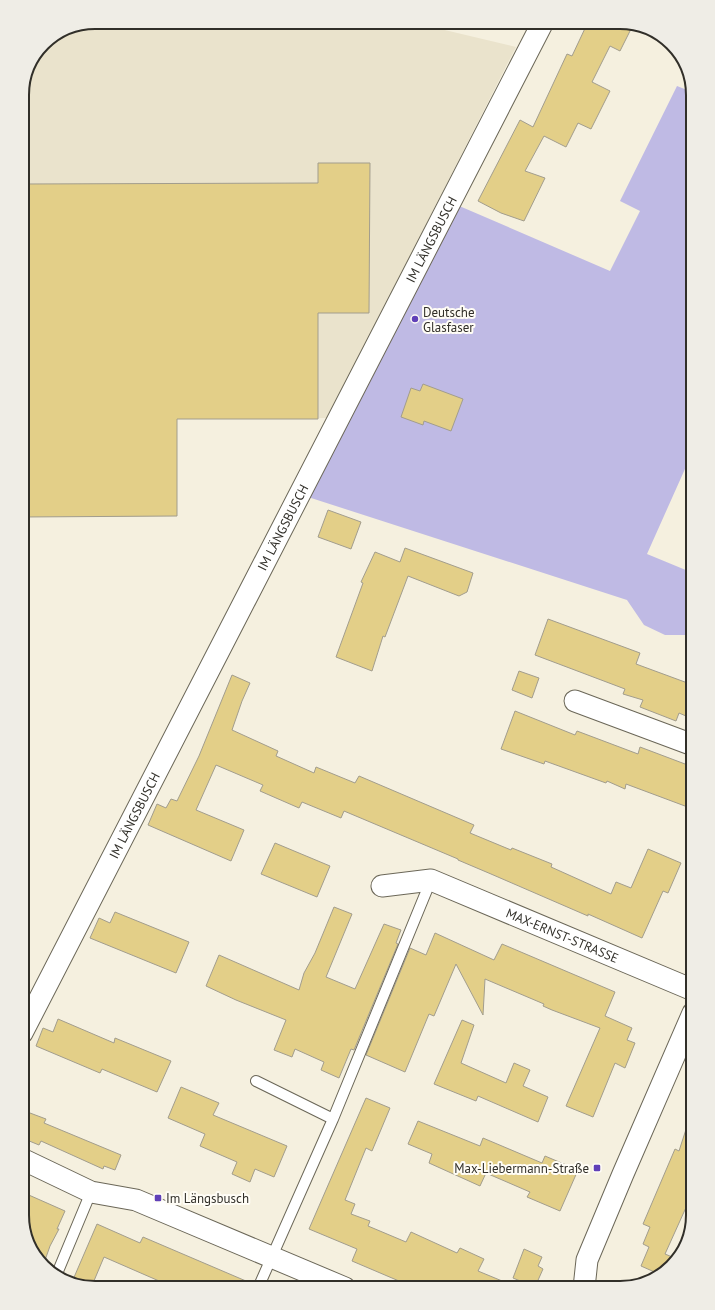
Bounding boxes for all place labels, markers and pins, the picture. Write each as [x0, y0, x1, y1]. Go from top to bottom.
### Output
place label: Deutsche Glasfaser [423, 304, 475, 336]
marker: Deutsche Glasfaser [410, 314, 420, 324]
place label: Max-Liebermann-Straße [454, 1160, 589, 1177]
marker: Max-Liebermann-Straße [592, 1163, 602, 1173]
place label: Im Längsbusch [166, 1190, 249, 1207]
marker: Im Längsbusch [153, 1193, 163, 1203]

